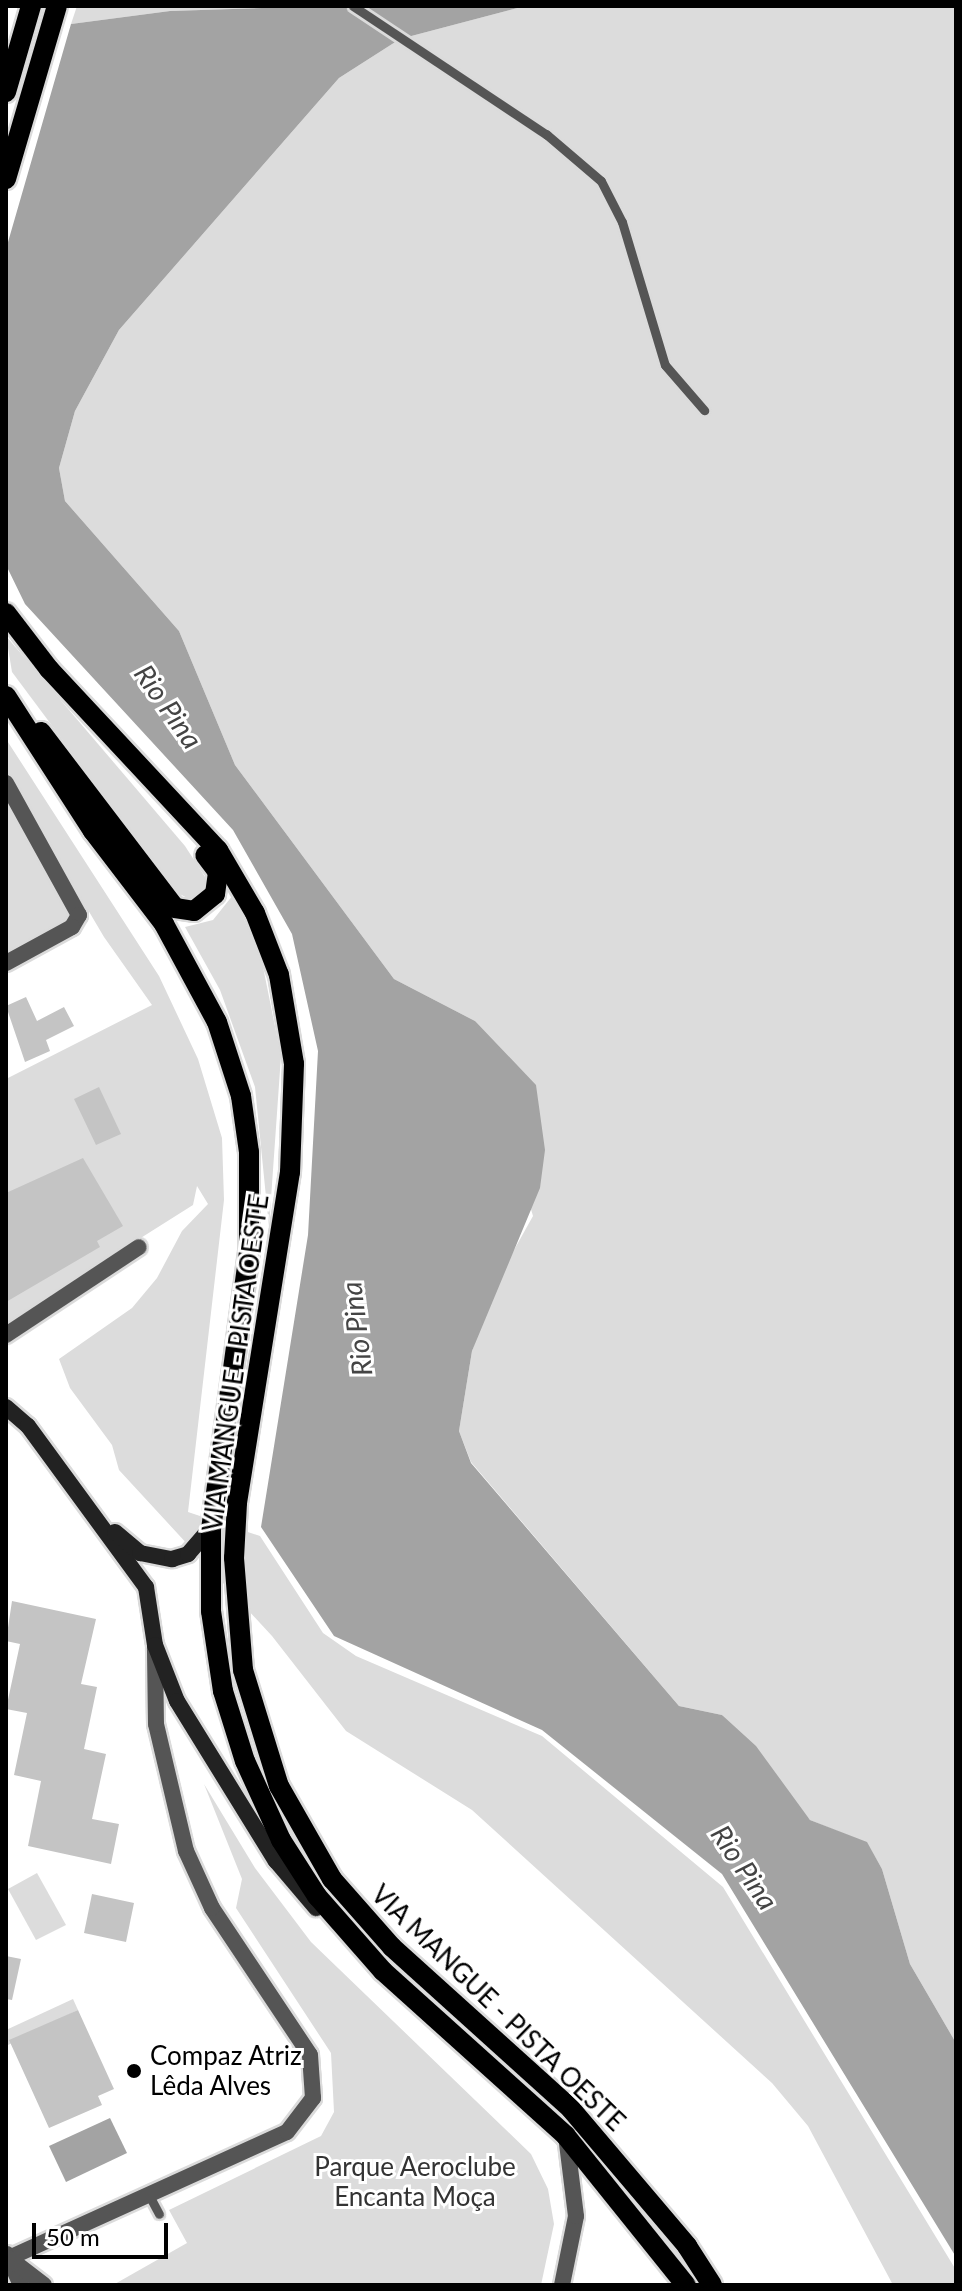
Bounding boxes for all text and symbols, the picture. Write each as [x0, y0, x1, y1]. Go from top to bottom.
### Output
water label: Rio Pina [128, 657, 210, 755]
street label: VIA MANGUE - PISTA OESTE [197, 1192, 275, 1534]
water label: Rio Pina [334, 1280, 378, 1378]
water label: Rio Pina [705, 1818, 785, 1916]
street label: VIA MANGUE - PISTA OESTE [364, 1878, 632, 2138]
place label: Compaz Atriz Lêda Alves [150, 2040, 303, 2102]
marker: Compaz Atriz Lêda Alves [125, 2062, 143, 2080]
park label: Parque Aeroclube Encanta Moça [314, 2151, 516, 2212]
scale bar [36, 2207, 172, 2257]
text: 50 m [46, 2222, 100, 2251]

